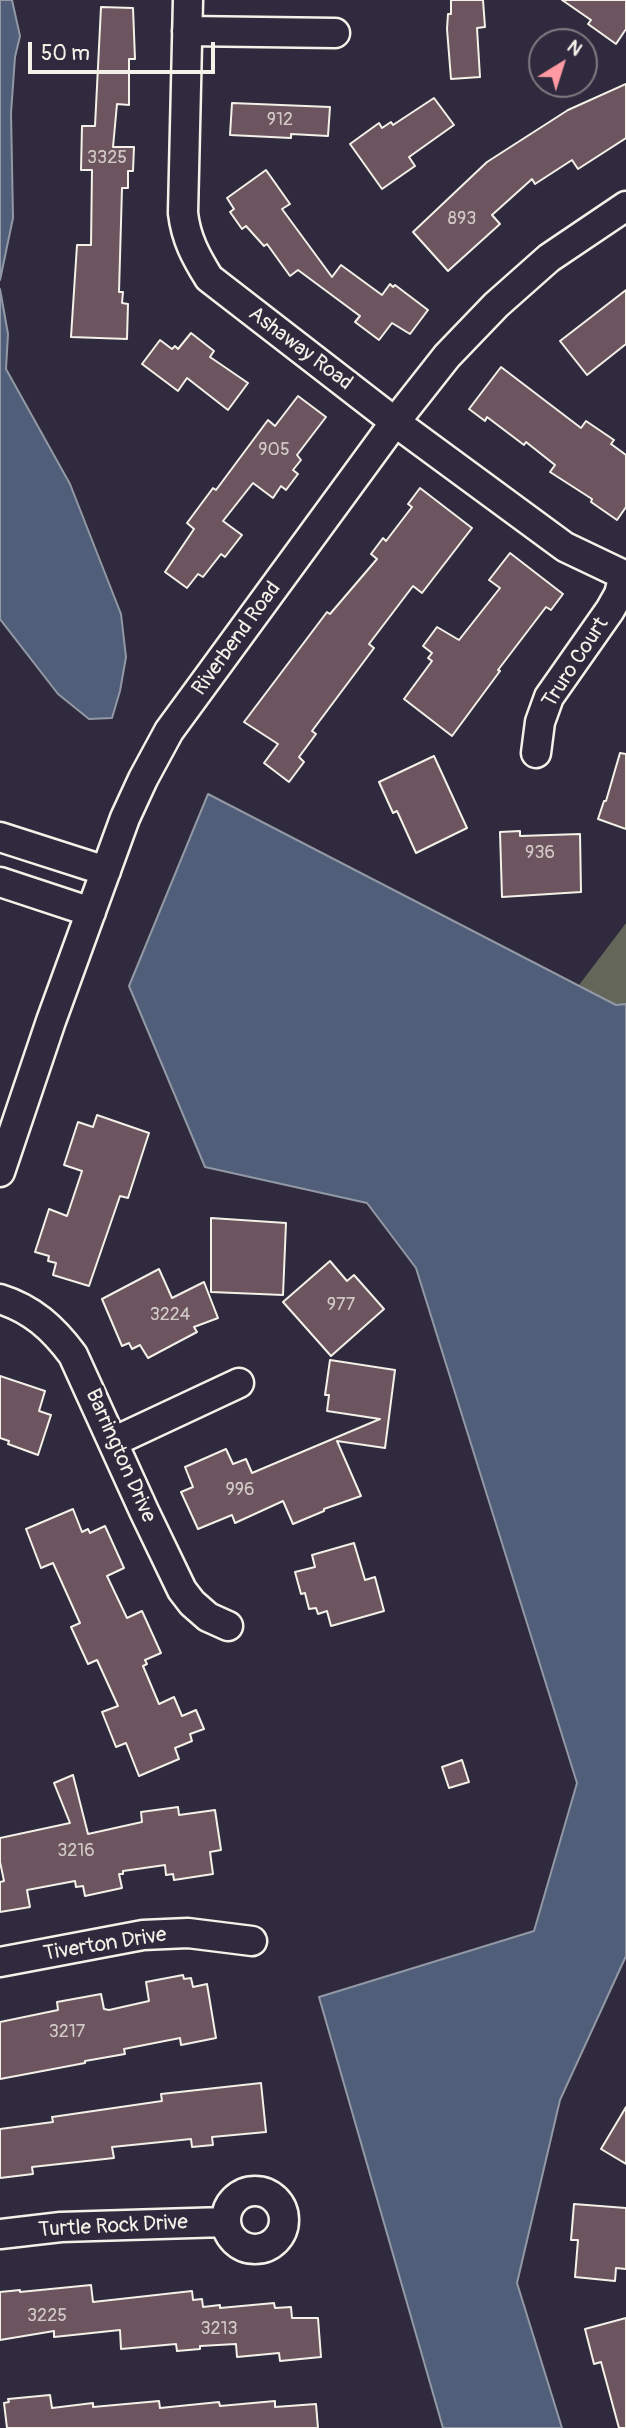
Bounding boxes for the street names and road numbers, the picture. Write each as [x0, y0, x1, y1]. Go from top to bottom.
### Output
street label: Ashaway Road [243, 302, 357, 396]
street label: Riverbend Road [187, 577, 287, 701]
street label: Truro Court [537, 613, 615, 713]
street label: Barrington Drive [79, 1385, 161, 1527]
street label: Tiverton Drive [42, 1923, 168, 1967]
street label: Turtle Rock Drive [38, 2210, 188, 2244]

